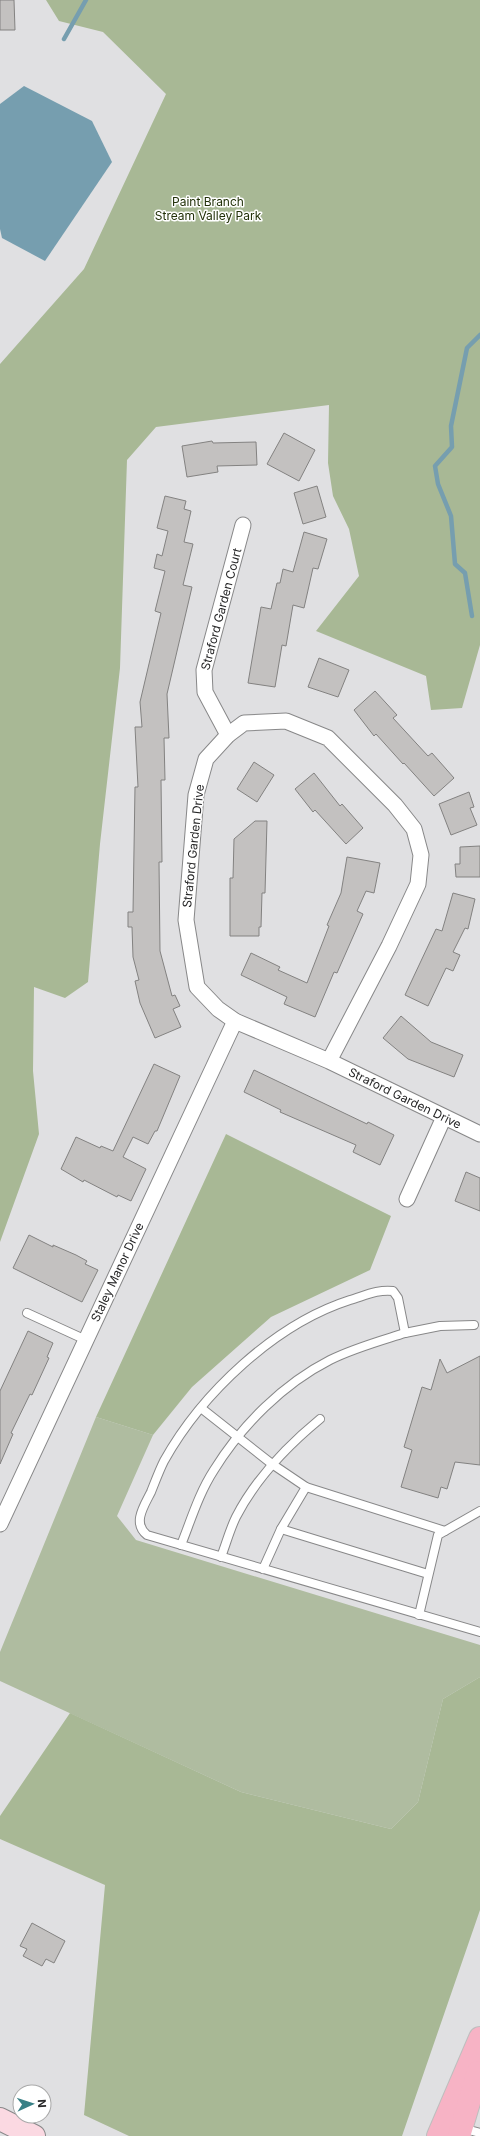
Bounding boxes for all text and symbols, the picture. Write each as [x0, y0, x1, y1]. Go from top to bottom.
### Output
park label: Paint Branch Stream Valley Park [155, 194, 262, 223]
street label: Straford Garden Court [197, 546, 245, 672]
street label: Straford Garden Drive [179, 784, 207, 908]
street label: Straford Garden Drive [346, 1064, 464, 1132]
street label: Staley Manor Drive [87, 1220, 147, 1324]
north arrow [12, 2084, 52, 2124]
text: N [35, 2099, 49, 2108]

